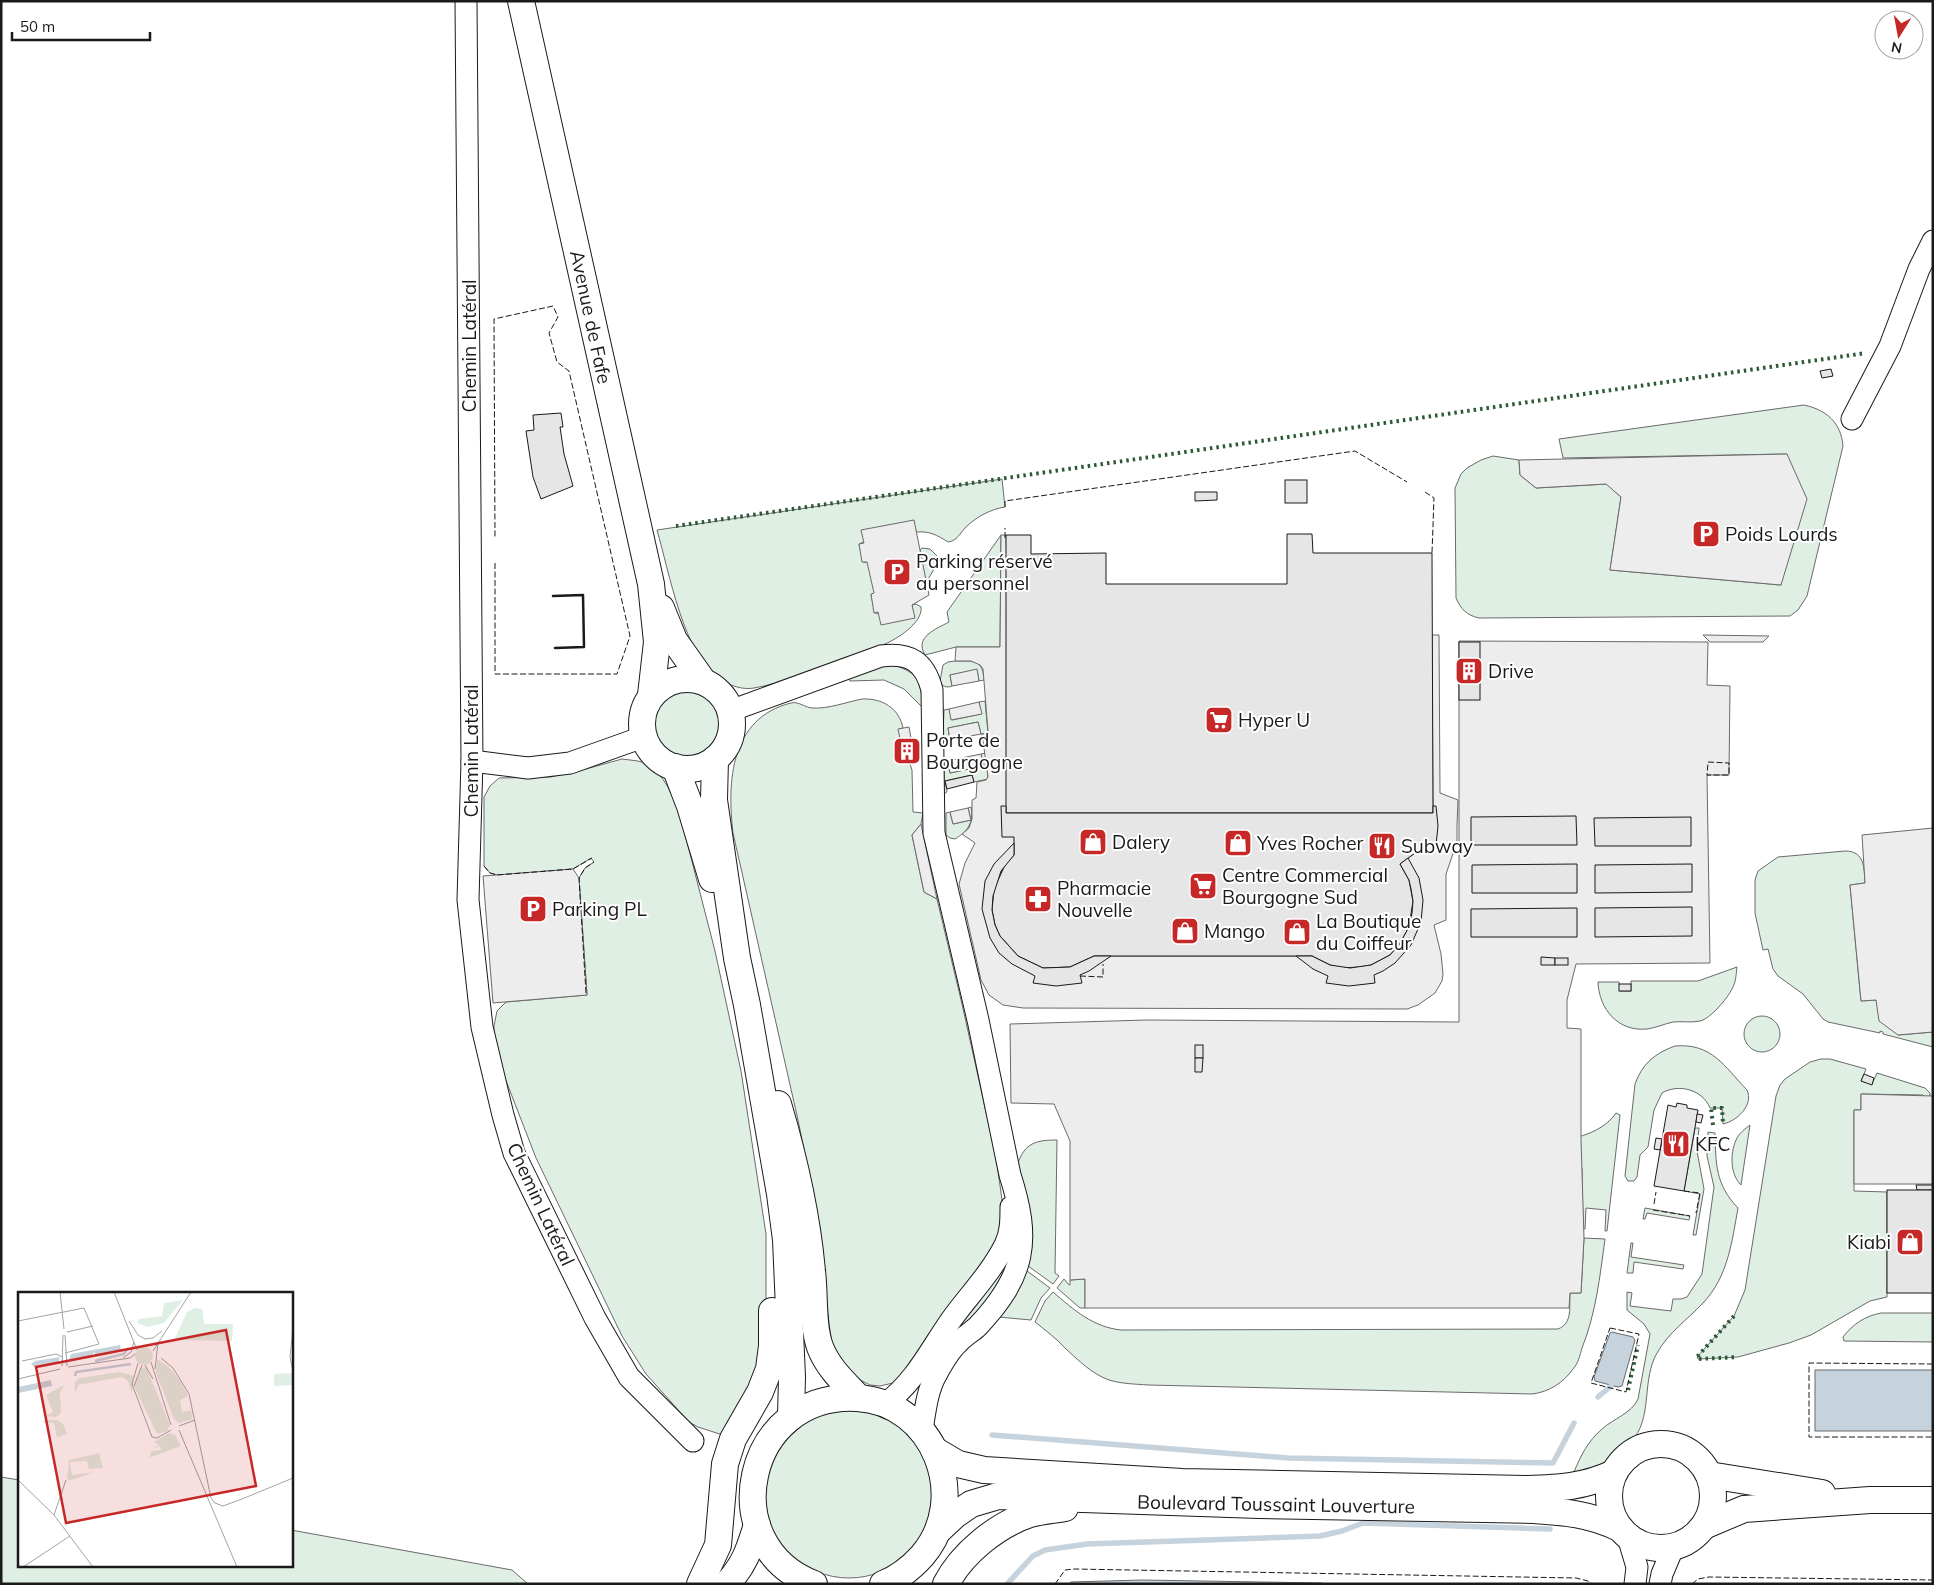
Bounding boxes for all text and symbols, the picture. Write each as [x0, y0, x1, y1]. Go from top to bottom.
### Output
scale bar [12, 10, 150, 42]
north arrow [1874, 10, 1924, 60]
text: 50 m [20, 17, 55, 36]
text: N [1890, 38, 1903, 58]
street label: Avenue de Fafe [565, 248, 617, 386]
street label: Chemin Latéral [457, 279, 481, 413]
parking icon: Poids Lourds [1691, 519, 1721, 549]
place label: Poids Lourds [1725, 522, 1838, 546]
place label: Parking réservé au personnel [916, 549, 1053, 595]
parking icon: Parking réservé au personnel [882, 557, 912, 587]
building icon: Drive [1454, 656, 1484, 686]
place label: Drive [1488, 659, 1534, 683]
street label: Chemin Latéral [459, 684, 483, 818]
supermarket icon: Hyper U [1204, 705, 1234, 735]
place label: Hyper U [1238, 708, 1310, 732]
place label: Porte de Bourgogne [926, 728, 1023, 774]
building icon: Porte de Bourgogne [892, 736, 922, 766]
shop icon: Dalery [1078, 827, 1108, 857]
shop icon: Yves Rocher [1223, 828, 1253, 858]
place label: Dalery [1112, 830, 1170, 854]
place label: Yves Rocher [1256, 831, 1364, 855]
restaurant icon: Subway [1367, 831, 1397, 861]
place label: Subway [1401, 834, 1473, 858]
place label: Centre Commercial Bourgogne Sud [1222, 863, 1388, 909]
supermarket icon: Centre Commercial Bourgogne Sud [1188, 871, 1218, 901]
place label: Pharmacie Nouvelle [1057, 876, 1151, 922]
pharmacy icon: Pharmacie Nouvelle [1023, 884, 1053, 914]
parking icon: Parking PL [518, 894, 548, 924]
place label: Parking PL [552, 897, 647, 921]
place label: La Boutique du Coiffeur [1316, 909, 1421, 955]
shop icon: Mango [1170, 916, 1200, 946]
shop icon: La Boutique du Coiffeur [1282, 917, 1312, 947]
place label: Mango [1204, 919, 1265, 943]
restaurant icon: KFC [1661, 1129, 1691, 1159]
place label: KFC [1695, 1132, 1730, 1156]
street label: Chemin Latéral [502, 1139, 580, 1269]
shop icon: Kiabi [1895, 1227, 1925, 1257]
place label: Kiabi [1847, 1230, 1891, 1254]
inset map [18, 1292, 292, 1568]
street label: Boulevard Toussaint Louverture [1137, 1490, 1415, 1518]

